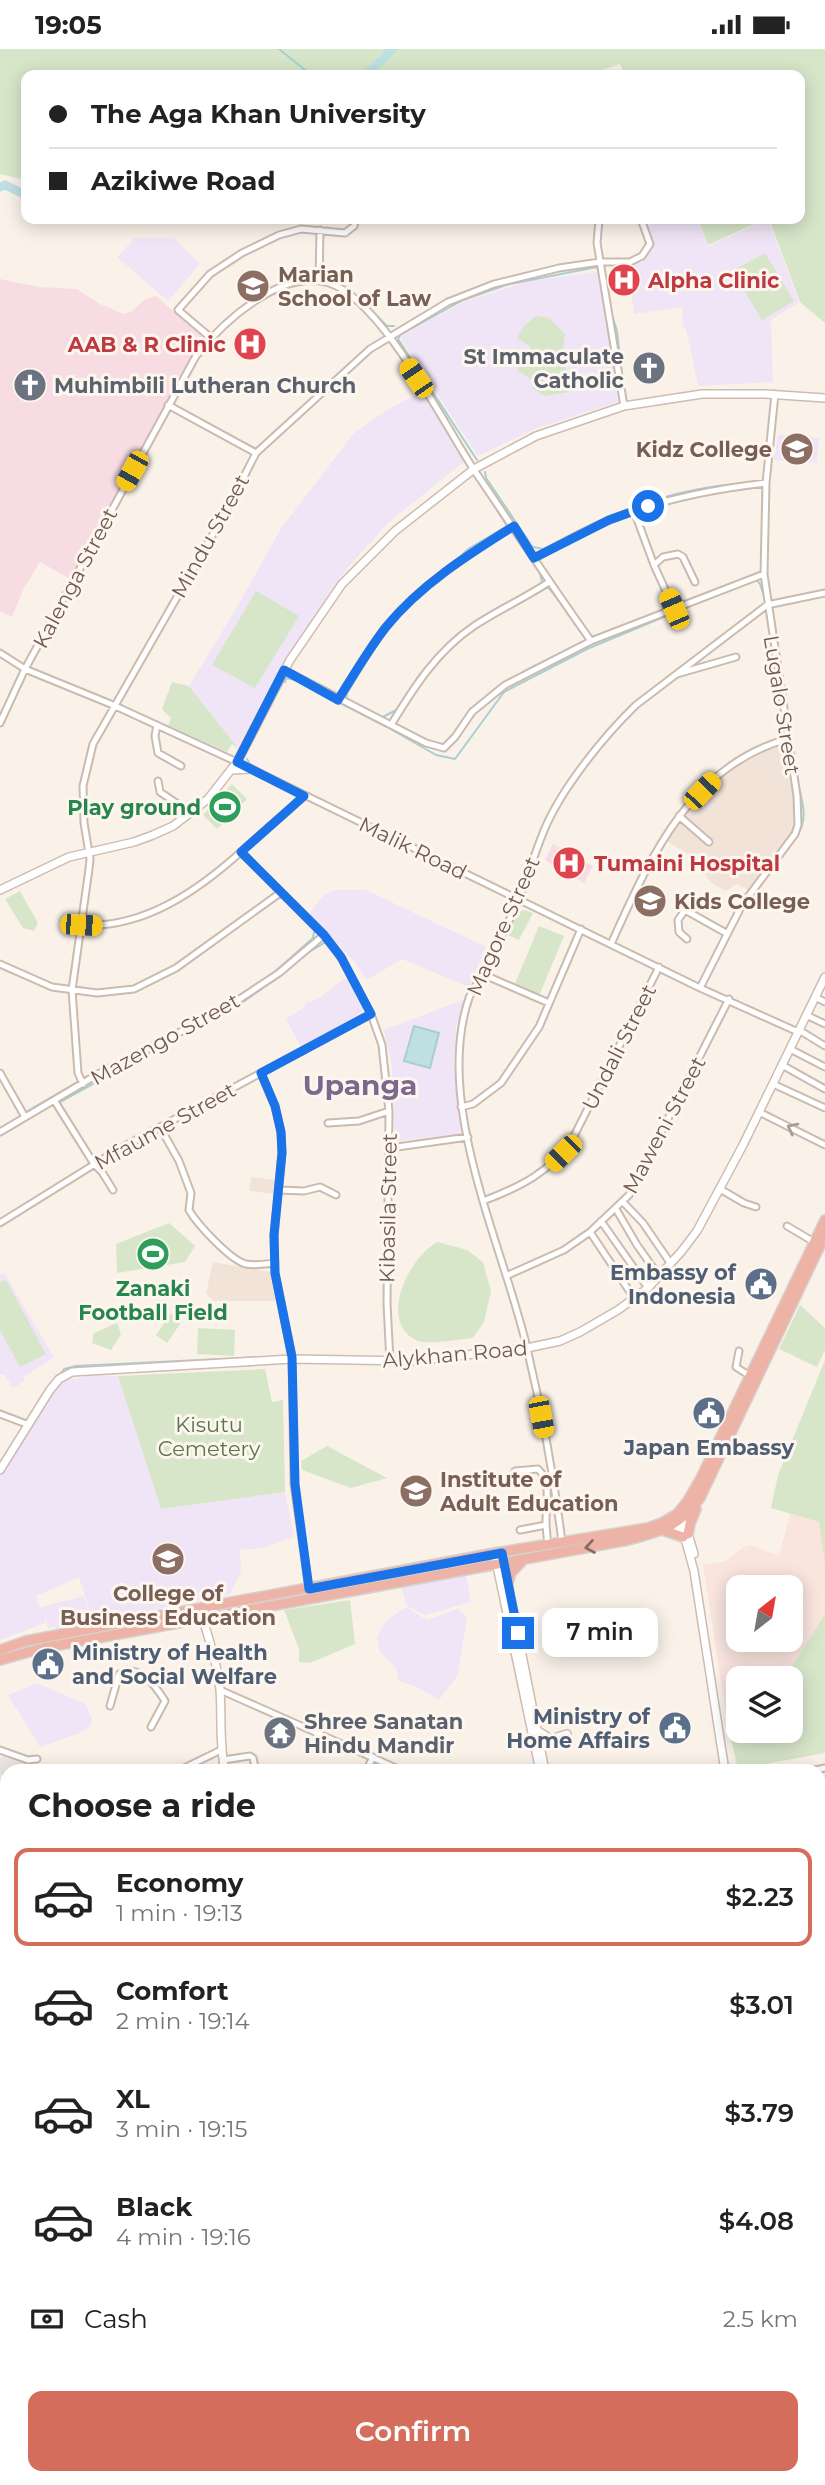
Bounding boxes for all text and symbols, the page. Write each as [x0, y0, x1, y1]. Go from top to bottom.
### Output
text: 19:05 [35, 9, 102, 41]
text: The Aga Khan University [91, 98, 426, 130]
text: Azikiwe Road [91, 165, 275, 197]
hospital icon: Alpha Clinic [605, 261, 643, 299]
place label: Marian School of Law [278, 262, 431, 311]
school or university icon: Marian School of Law [234, 267, 272, 305]
place label: Alpha Clinic [647, 268, 780, 293]
hospital icon: AAB & R Clinic [231, 325, 269, 363]
place label: AAB & R Clinic [67, 332, 227, 357]
place label: St Immaculate Catholic [463, 344, 625, 393]
church icon: St Immaculate Catholic [630, 349, 668, 387]
car [396, 355, 437, 401]
church icon: Muhimbili Lutheran Church [11, 366, 49, 404]
place label: Muhimbili Lutheran Church [54, 373, 356, 398]
school or university icon: Kidz College [778, 430, 816, 468]
place label: Kidz College [636, 437, 772, 462]
car [113, 448, 152, 494]
street label: Mindu Street [166, 470, 254, 602]
route start [632, 490, 664, 522]
street label: Kalenga Street [28, 504, 122, 652]
car [657, 586, 692, 632]
street label: Lugalo Street [759, 633, 805, 777]
car [680, 769, 725, 813]
sports icon: Play ground [206, 788, 244, 826]
place label: Play ground [67, 795, 201, 820]
street label: Malik Road [355, 811, 471, 885]
hospital icon: Tumaini Hospital [550, 844, 588, 882]
place label: Tumaini Hospital [594, 851, 780, 876]
street label: Magore Street [461, 852, 545, 1000]
school or university icon: Kids College [631, 882, 669, 920]
place label: Kids College [674, 889, 810, 914]
car [60, 913, 103, 937]
street label: Undali Street [577, 980, 661, 1114]
street label: Mazengo Street [86, 988, 244, 1090]
street label: Maweni Street [617, 1052, 711, 1198]
district label: Upanga [303, 1068, 417, 1102]
street label: Mfaume Street [90, 1077, 240, 1175]
one-way arrow [787, 1123, 799, 1137]
car [541, 1131, 586, 1175]
street label: Kibasila Street [374, 1133, 402, 1283]
sports icon: Zanaki Football Field [134, 1235, 172, 1273]
place label: Embassy of Indonesia [610, 1260, 737, 1309]
public building icon: Embassy of Indonesia [742, 1265, 780, 1303]
place label: Zanaki Football Field [78, 1276, 228, 1325]
street label: Alykhan Road [381, 1335, 529, 1373]
car [527, 1394, 556, 1440]
public building icon: Japan Embassy [690, 1394, 728, 1432]
park label: Kisutu Cemetery [158, 1412, 261, 1461]
place label: Japan Embassy [623, 1435, 795, 1460]
place label: Institute of Adult Education [439, 1467, 618, 1516]
school or university icon: Institute of Adult Education [397, 1472, 435, 1510]
one-way arrow [584, 1539, 596, 1554]
school or university icon: College of Business Education [149, 1540, 187, 1578]
north arrow [726, 1575, 803, 1652]
map controls [726, 1575, 803, 1743]
place label: College of Business Education [60, 1581, 276, 1630]
callout: 7 min [542, 1609, 658, 1657]
route end [502, 1617, 534, 1649]
text: 7 min [567, 1618, 633, 1646]
place label: Ministry of Health and Social Welfare [72, 1640, 277, 1689]
public building icon: Ministry of Health and Social Welfare [29, 1645, 67, 1683]
button: layers [726, 1666, 803, 1743]
place label: Ministry of Home Affairs [506, 1704, 651, 1753]
place label: Shree Sanatan Hindu Mandir [304, 1709, 463, 1758]
public building icon: Ministry of Home Affairs [656, 1709, 694, 1747]
temple icon: Shree Sanatan Hindu Mandir [261, 1714, 299, 1752]
text: Choose a ride [28, 1786, 256, 1825]
icon: car [32, 1866, 95, 1929]
text: Economy [116, 1867, 243, 1899]
text: $2.23 [725, 1881, 794, 1913]
text: 1 min · 19:13 [116, 1899, 243, 1927]
icon: car [32, 1974, 95, 2037]
text: Comfort [116, 1975, 228, 2007]
text: $3.01 [729, 1989, 794, 2021]
text: 2 min · 19:14 [116, 2007, 250, 2035]
icon: car [32, 2082, 95, 2145]
text: XL [116, 2083, 150, 2115]
text: $3.79 [725, 2097, 794, 2129]
text: 3 min · 19:15 [116, 2115, 248, 2143]
icon: car [32, 2190, 95, 2253]
text: Black [116, 2191, 192, 2223]
text: $4.08 [719, 2205, 794, 2237]
text: 4 min · 19:16 [116, 2223, 251, 2251]
icon: cash [28, 2300, 66, 2338]
text: Cash [84, 2303, 148, 2335]
text: 2.5 km [723, 2305, 798, 2333]
button: Confirm [28, 2391, 798, 2471]

